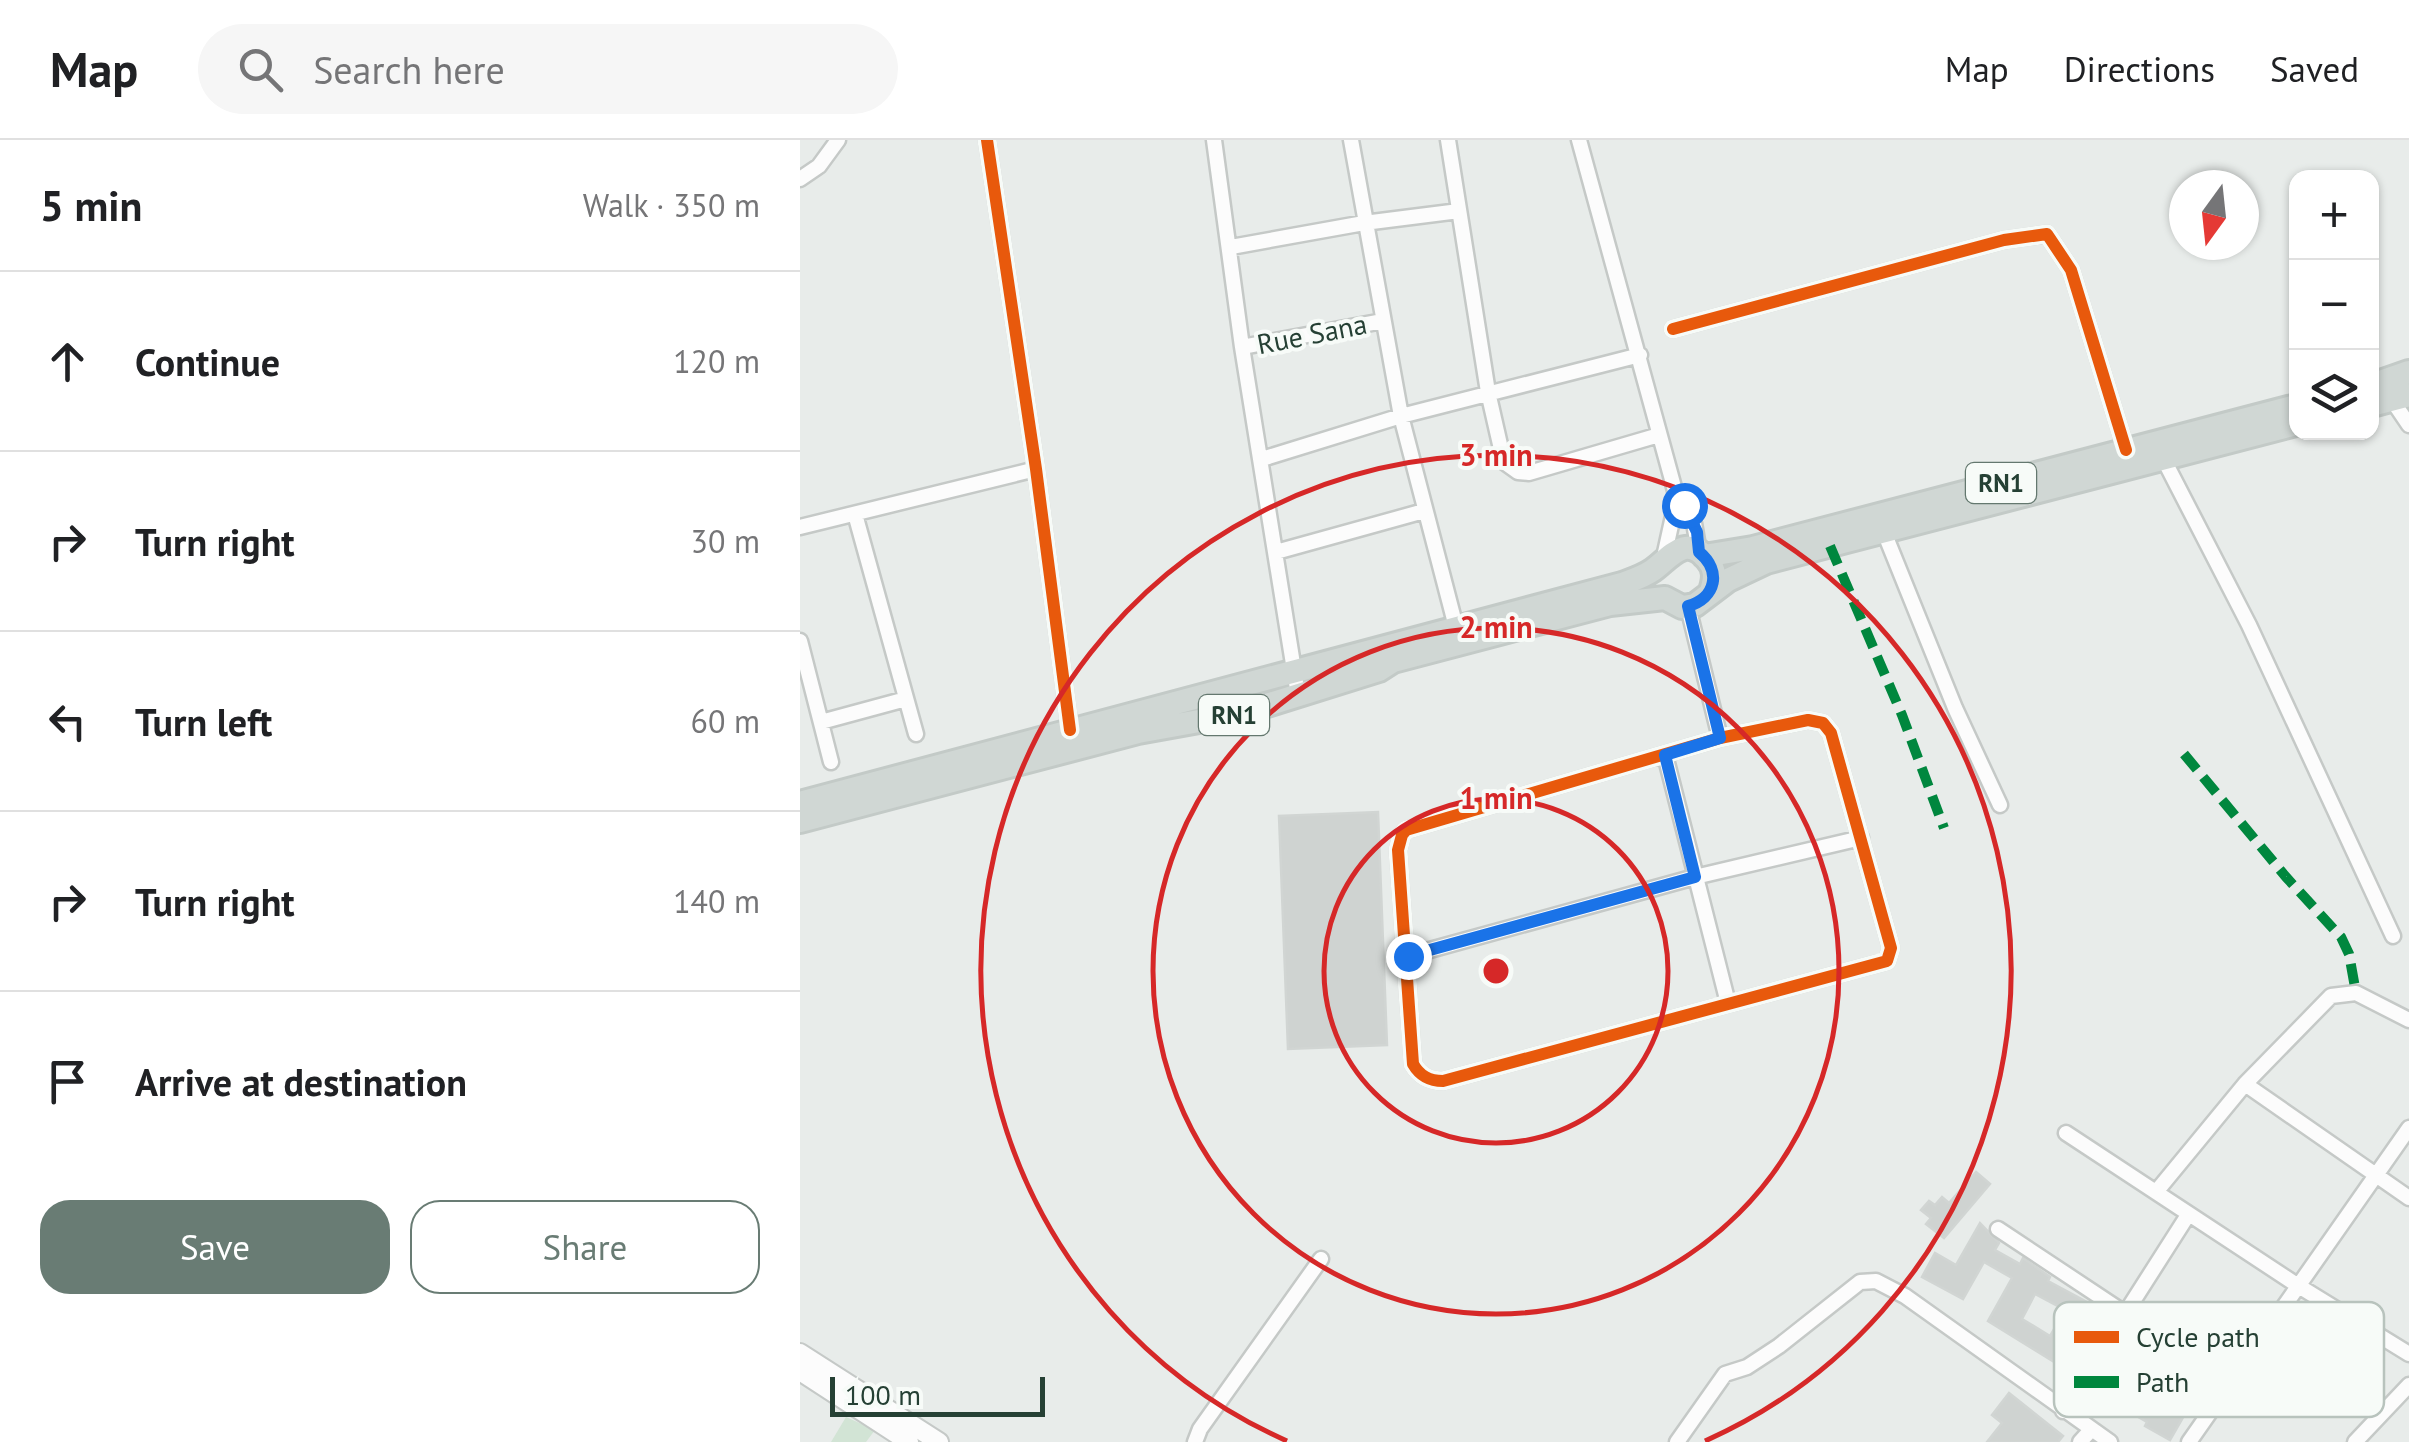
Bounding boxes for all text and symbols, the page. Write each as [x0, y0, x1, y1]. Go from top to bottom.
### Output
search box [198, 24, 898, 114]
text: Map [50, 38, 138, 100]
icon: search [233, 42, 288, 97]
text: Search here [313, 45, 505, 94]
text: Map [1945, 46, 2009, 92]
text: Directions [2064, 46, 2215, 92]
text: Saved [2270, 46, 2359, 92]
north arrow [2169, 170, 2259, 260]
map controls [2289, 170, 2379, 440]
button: + [2289, 170, 2379, 260]
text: 5 min [40, 178, 142, 233]
text: Walk · 350 m [583, 184, 760, 226]
button: − [2289, 260, 2379, 350]
street label: Rue Sana [1254, 305, 1370, 362]
icon: ahead [40, 334, 95, 389]
text: Continue [135, 337, 280, 386]
text: 120 m [673, 340, 760, 382]
button: layers [2289, 350, 2379, 440]
text: 3 min [1459, 435, 1533, 474]
road number: RN1 [1966, 463, 2036, 503]
route start [1662, 483, 1708, 529]
icon: right [40, 514, 95, 569]
text: Turn right [135, 517, 295, 566]
text: 30 m [691, 520, 760, 562]
text: 2 min [1459, 607, 1533, 646]
icon: left [40, 694, 95, 749]
road number: RN1 [1199, 695, 1269, 735]
text: Turn left [135, 697, 272, 746]
text: 60 m [691, 700, 760, 742]
text: 1 min [1459, 778, 1533, 817]
icon: right [40, 874, 95, 929]
text: Turn right [135, 877, 295, 926]
text: 140 m [673, 880, 760, 922]
route end [1386, 934, 1432, 980]
centre of rings [1478, 953, 1514, 989]
icon: arrive [40, 1054, 95, 1109]
text: Arrive at destination [135, 1057, 467, 1106]
button: Save [40, 1200, 390, 1294]
button: Share [410, 1200, 760, 1294]
legend [2054, 1302, 2384, 1417]
text: Cycle path [2136, 1318, 2260, 1355]
text: Path [2136, 1363, 2189, 1400]
scale bar [830, 1372, 1045, 1416]
text: 100 m [845, 1376, 921, 1413]

